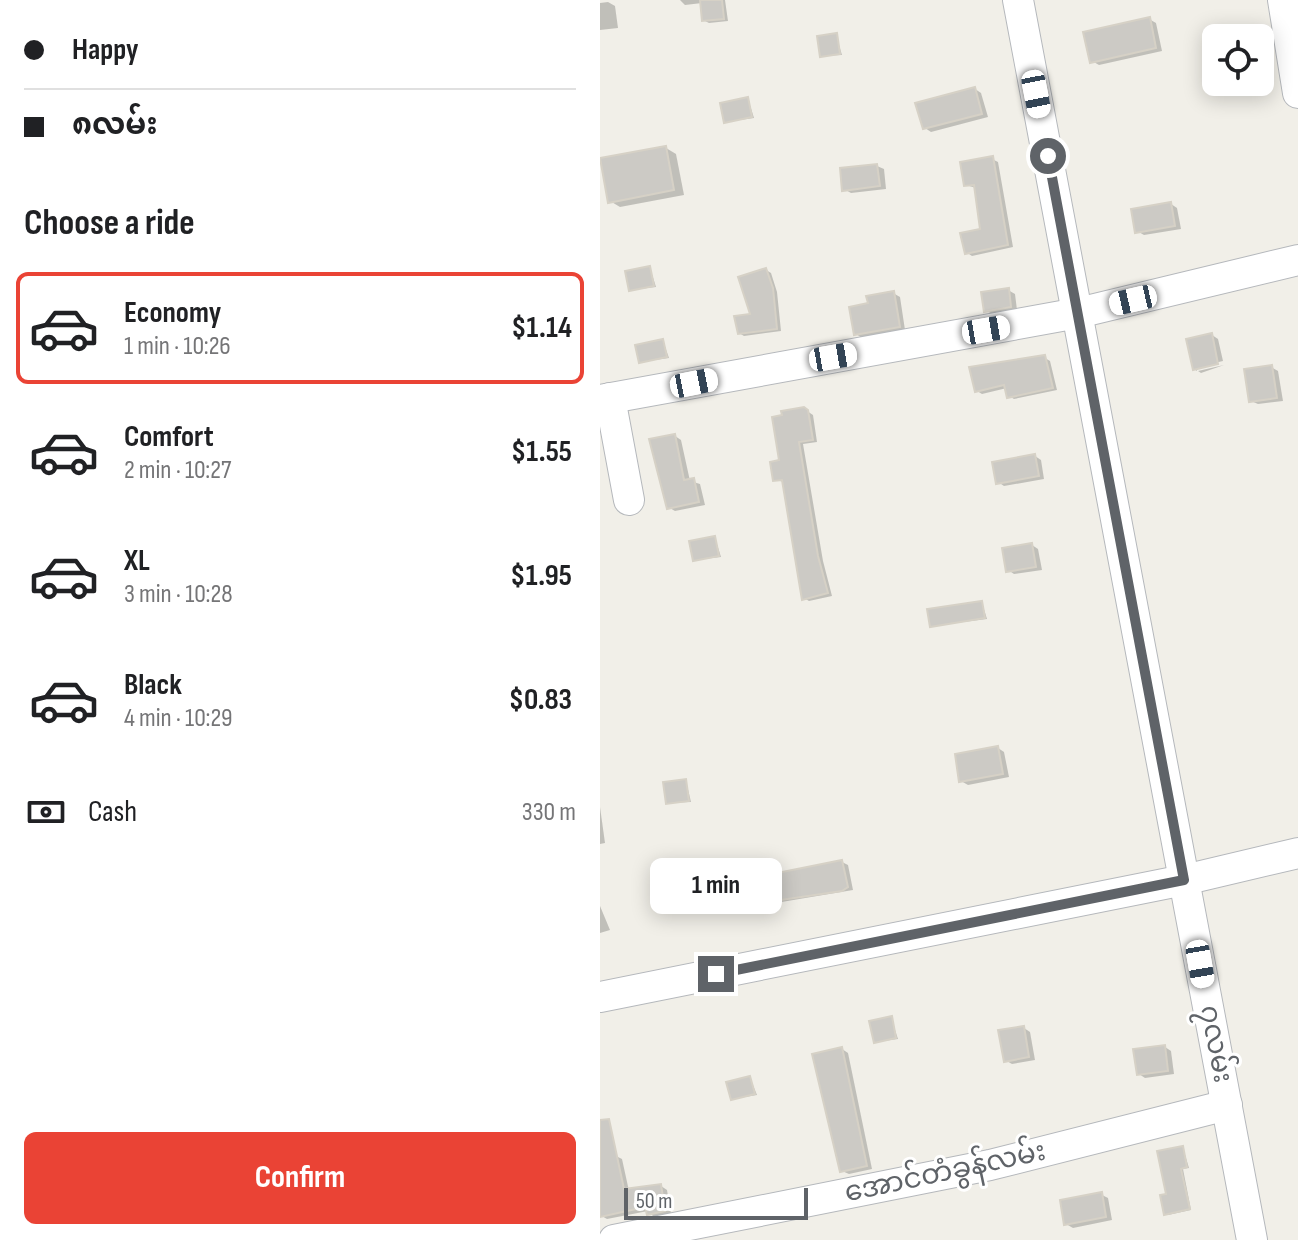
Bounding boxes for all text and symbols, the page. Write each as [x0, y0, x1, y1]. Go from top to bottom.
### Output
map controls [1202, 24, 1274, 96]
button: locate [1202, 24, 1274, 96]
text: Happy [72, 32, 138, 68]
car [1020, 68, 1052, 120]
text: ၈လမ်း [72, 107, 158, 143]
route start [1030, 138, 1066, 174]
text: Choose a ride [24, 202, 195, 245]
car [1107, 283, 1159, 317]
icon: car [28, 292, 100, 364]
text: Economy [124, 295, 221, 331]
text: $1.14 [511, 310, 572, 346]
car [960, 314, 1012, 346]
text: 1 min · 10:26 [124, 331, 231, 362]
car [807, 341, 859, 373]
car [668, 367, 720, 399]
icon: car [28, 416, 100, 488]
text: Comfort [124, 419, 214, 455]
text: $1.55 [511, 434, 572, 470]
text: 2 min · 10:27 [124, 455, 231, 486]
icon: car [28, 540, 100, 612]
text: XL [124, 543, 150, 579]
text: $1.95 [510, 558, 572, 594]
text: 3 min · 10:28 [124, 579, 233, 610]
icon: car [28, 664, 100, 736]
text: Black [124, 667, 182, 703]
text: $0.83 [509, 682, 572, 718]
text: 4 min · 10:29 [124, 703, 233, 734]
icon: cash [24, 790, 68, 834]
text: Cash [88, 794, 137, 830]
text: 330 m [522, 797, 576, 828]
callout: 1 min [650, 858, 782, 914]
text: 1 min [692, 870, 740, 901]
car [1184, 938, 1216, 990]
route end [698, 956, 734, 992]
street label: ၇လမ်း [1187, 1002, 1243, 1087]
button: Confirm [24, 1132, 576, 1224]
street label: အောင်တံခွန်လမ်း [841, 1132, 1050, 1214]
scale bar [624, 1184, 808, 1220]
text: 50 m [636, 1188, 672, 1215]

